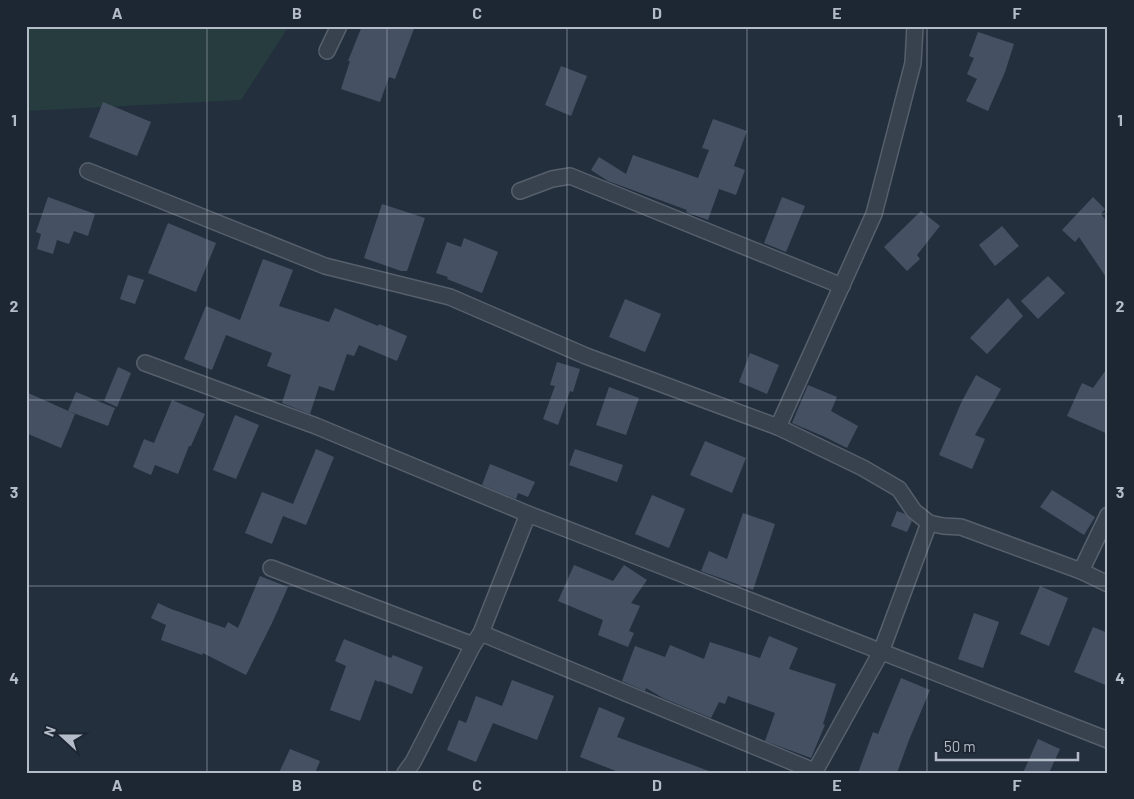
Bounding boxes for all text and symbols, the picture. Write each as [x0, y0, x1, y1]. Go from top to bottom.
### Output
text: A [112, 3, 123, 22]
text: B [292, 3, 302, 22]
text: C [472, 3, 482, 22]
text: D [652, 3, 662, 22]
text: E [832, 3, 842, 22]
text: F [1013, 3, 1022, 22]
text: 1 [11, 110, 17, 129]
text: 1 [1117, 110, 1123, 129]
text: 2 [10, 296, 19, 315]
text: 2 [1116, 296, 1125, 315]
text: 3 [10, 482, 18, 501]
text: 3 [1116, 482, 1124, 501]
text: 4 [9, 668, 19, 687]
text: 4 [1115, 668, 1125, 687]
north arrow [38, 712, 88, 762]
text: N [40, 724, 59, 739]
scale bar [936, 729, 1079, 761]
text: 50 m [944, 737, 976, 755]
text: A [112, 775, 123, 794]
text: B [292, 775, 302, 794]
text: C [472, 775, 482, 794]
text: D [652, 775, 662, 794]
text: E [832, 775, 842, 794]
text: F [1013, 775, 1022, 794]

